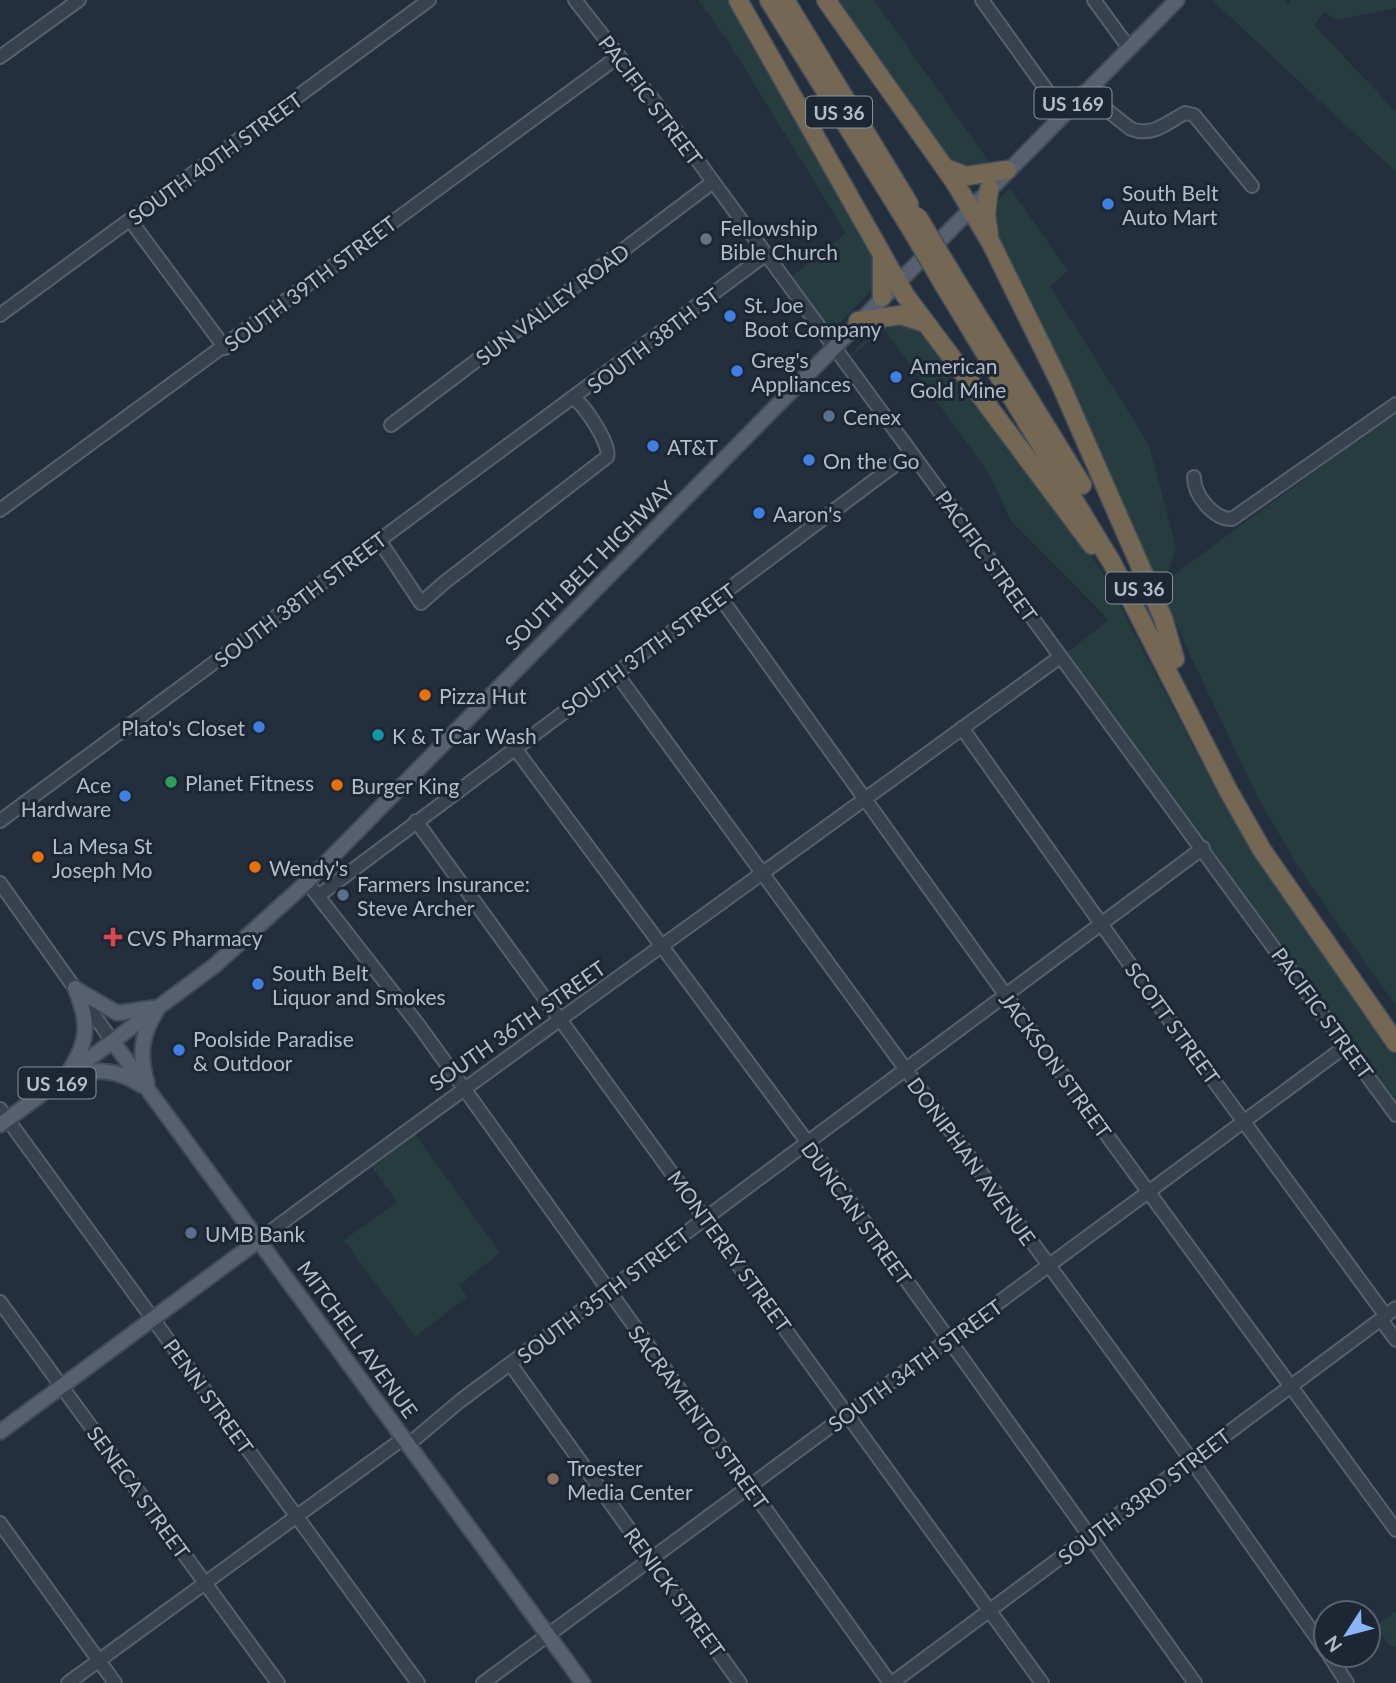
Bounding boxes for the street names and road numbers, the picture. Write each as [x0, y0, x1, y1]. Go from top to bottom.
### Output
street label: PACIFIC STREET [594, 30, 708, 170]
street label: SOUTH 40TH STREET [123, 86, 307, 230]
road number: US 169 [1034, 88, 1112, 118]
road number: US 36 [806, 96, 872, 128]
street label: SOUTH 39TH STREET [219, 210, 402, 356]
street label: SUN VALLEY ROAD [470, 238, 634, 370]
street label: SOUTH 38TH ST [582, 282, 725, 398]
street label: SOUTH BELT HIGHWAY [499, 475, 679, 655]
street label: PACIFIC STREET [931, 486, 1043, 627]
street label: SOUTH 38TH STREET [209, 526, 392, 672]
road number: US 36 [1106, 572, 1172, 604]
street label: SOUTH 37TH STREET [556, 577, 740, 721]
street label: PACIFIC STREET [1267, 943, 1379, 1084]
street label: SOUTH 36TH STREET [424, 954, 610, 1095]
street label: SCOTT STREET [1120, 957, 1226, 1089]
street label: JACKSON STREET [995, 987, 1117, 1143]
road number: US 169 [18, 1068, 96, 1098]
street label: DONIPHAN AVENUE [903, 1072, 1041, 1250]
street label: DUNCAN STREET [797, 1137, 918, 1290]
street label: MONTEREY STREET [663, 1165, 797, 1337]
street label: SOUTH 35TH STREET [512, 1222, 695, 1368]
street label: MITCHELL AVENUE [293, 1256, 423, 1422]
street label: SOUTH 34TH STREET [823, 1293, 1007, 1437]
street label: SACRAMENTO STREET [624, 1320, 775, 1514]
street label: PENN STREET [159, 1334, 259, 1459]
street label: SENECA STREET [82, 1421, 196, 1564]
street label: SOUTH 33RD STREET [1053, 1422, 1236, 1569]
street label: RENICK STREET [620, 1522, 731, 1662]

